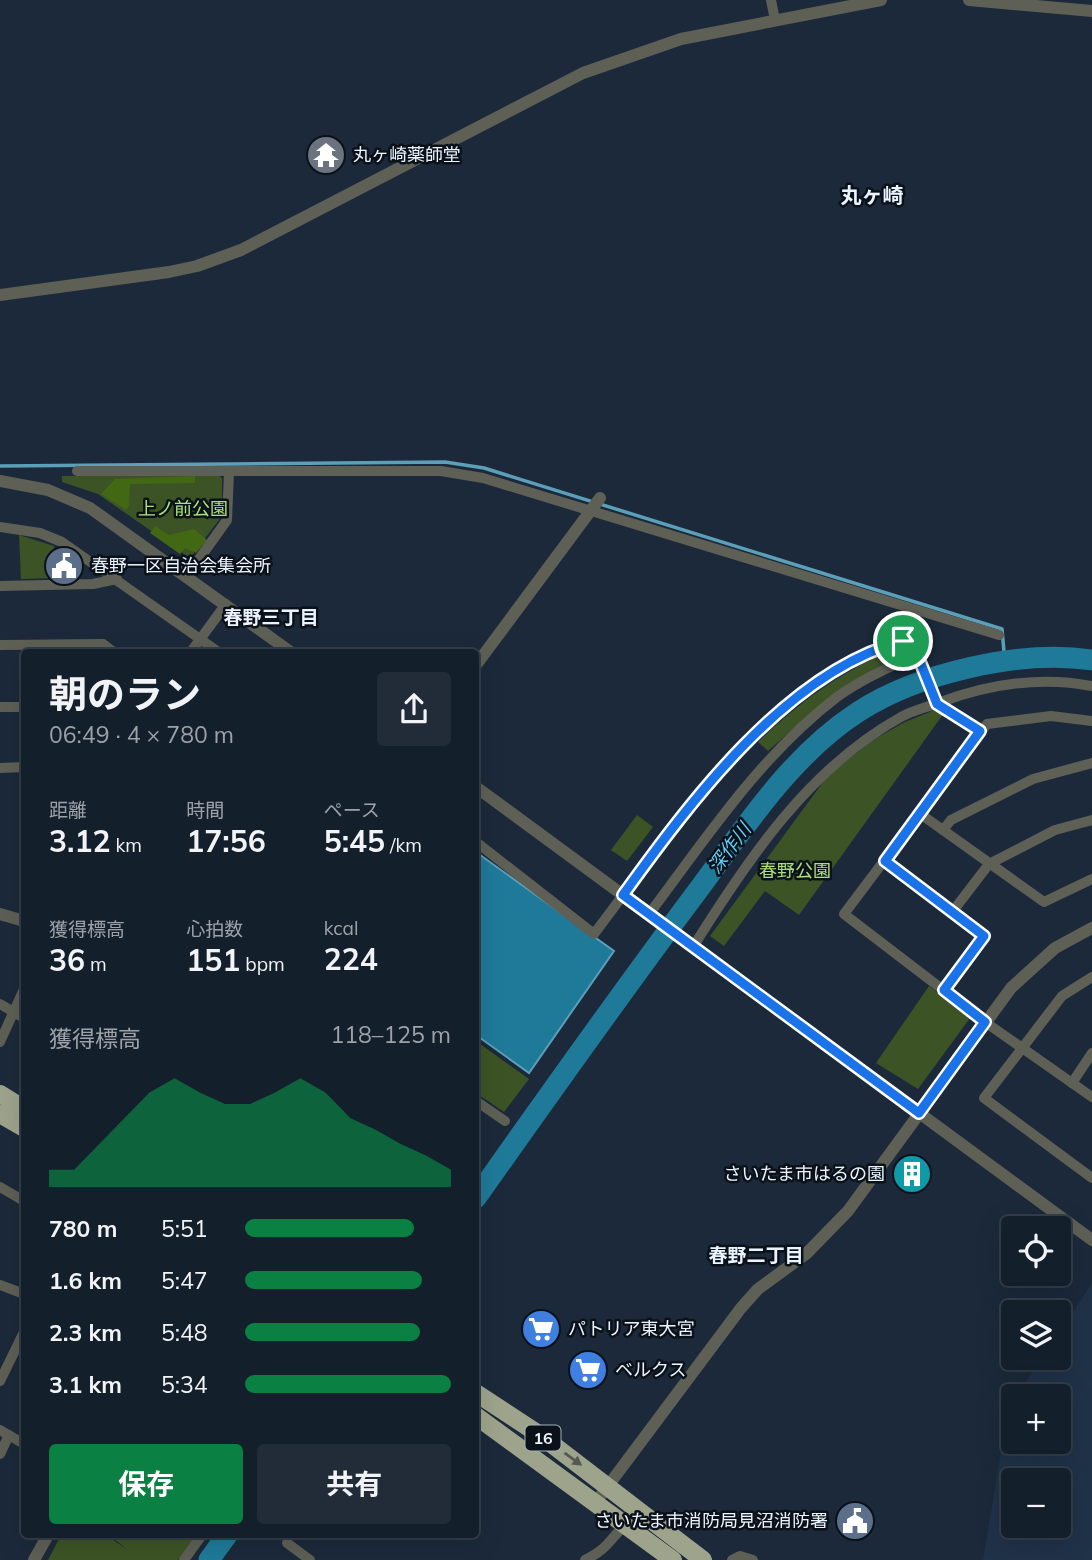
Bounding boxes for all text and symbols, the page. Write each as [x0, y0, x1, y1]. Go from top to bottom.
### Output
temple icon: 丸ヶ崎薬師堂 [305, 134, 347, 176]
place label: 丸ヶ崎薬師堂 [353, 143, 461, 166]
district label: 丸ヶ崎 [841, 182, 904, 208]
park label: 上ノ前公園 [138, 497, 228, 520]
public building icon: 春野一区自治会集会所 [43, 545, 85, 587]
place label: 春野一区自治会集会所 [91, 554, 271, 577]
district label: 春野三丁目 [223, 605, 319, 629]
pin [873, 611, 933, 671]
icon: arrive [884, 622, 922, 660]
text: 朝のラン [49, 670, 201, 718]
button: share [377, 672, 451, 746]
text: 06:49 · 4 × 780 m [49, 720, 234, 749]
text: 距離 [49, 798, 87, 822]
text: 時間 [186, 798, 224, 822]
text: ペース [324, 798, 380, 822]
water label: 深作川 [702, 816, 757, 878]
text: 3.12 [49, 822, 110, 860]
text: 17:56 [186, 822, 266, 860]
text: 5:45 [324, 822, 385, 860]
text: km [110, 833, 142, 857]
text: /km [385, 833, 422, 857]
park label: 春野公園 [759, 859, 831, 882]
text: kcal [324, 916, 358, 940]
text: 獲得標高 [49, 917, 125, 941]
text: 心拍数 [186, 917, 243, 941]
text: 224 [324, 940, 378, 978]
text: 36 [49, 941, 85, 979]
text: 151 [186, 941, 240, 979]
text: m [85, 952, 107, 976]
text: bpm [240, 952, 285, 976]
text: 118–125 m [330, 1020, 451, 1049]
text: 獲得標高 [49, 1024, 141, 1053]
building icon: さいたま市はるの園 [891, 1153, 933, 1195]
place label: さいたま市はるの園 [724, 1162, 885, 1185]
text: 780 m [49, 1214, 117, 1243]
text: 5:51 [161, 1214, 208, 1243]
map controls [1001, 1216, 1071, 1538]
button: locate [1001, 1216, 1071, 1286]
district label: 春野二丁目 [708, 1243, 804, 1267]
text: 1.6 km [49, 1266, 122, 1295]
text: 5:47 [161, 1266, 208, 1295]
button: layers [1001, 1300, 1071, 1370]
supermarket icon: パトリア東大宮 [520, 1308, 562, 1350]
place label: パトリア東大宮 [568, 1317, 695, 1340]
text: 2.3 km [49, 1318, 122, 1347]
text: 5:48 [161, 1318, 208, 1347]
supermarket icon: ベルクス [567, 1349, 609, 1391]
place label: ベルクス [615, 1358, 686, 1381]
text: 3.1 km [49, 1370, 122, 1399]
text: 5:34 [161, 1370, 208, 1399]
button: + [1001, 1384, 1071, 1454]
road number: 16 [526, 1426, 560, 1450]
button: 保存 [49, 1444, 243, 1524]
button: 共有 [257, 1444, 451, 1524]
one-way arrow [563, 1452, 582, 1466]
button: − [1001, 1468, 1071, 1538]
public building icon: さいたま市消防局見沼消防署 [834, 1500, 876, 1542]
place label: さいたま市消防局見沼消防署 [595, 1509, 828, 1532]

